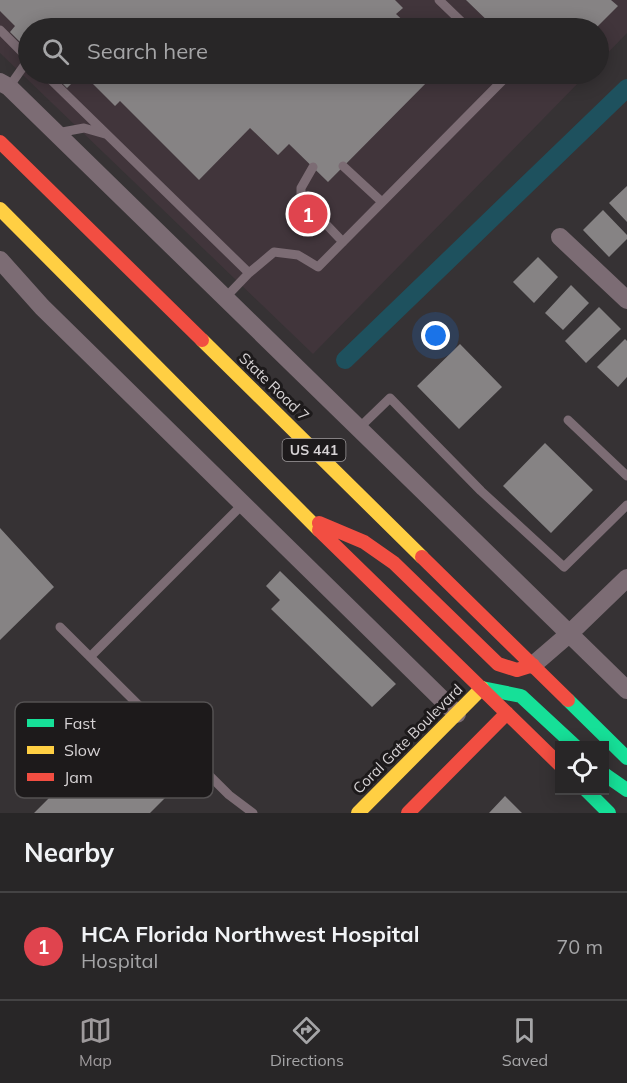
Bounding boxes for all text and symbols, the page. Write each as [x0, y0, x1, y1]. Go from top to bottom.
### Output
search box [18, 18, 609, 84]
icon: search [39, 35, 72, 68]
text: Search here [87, 37, 208, 65]
pin: 1 [288, 192, 328, 236]
your location [421, 321, 450, 350]
street label: State Road 7 [235, 348, 314, 425]
road number: US 441 [282, 439, 346, 461]
street label: Coral Gate Boulevard [349, 680, 467, 798]
legend [15, 702, 213, 798]
text: Fast [64, 713, 96, 733]
text: Slow [64, 740, 101, 760]
map controls [555, 741, 609, 795]
button: locate [555, 741, 609, 795]
text: Jam [64, 767, 93, 787]
text: Nearby [24, 836, 114, 869]
text: HCA Florida Northwest Hospital [81, 920, 419, 948]
text: 1 [38, 934, 50, 959]
text: 70 m [556, 934, 603, 959]
text: Hospital [81, 948, 158, 973]
tab: Map [79, 1014, 112, 1070]
tab: Directions [270, 1014, 344, 1070]
tab: Saved [502, 1014, 548, 1070]

